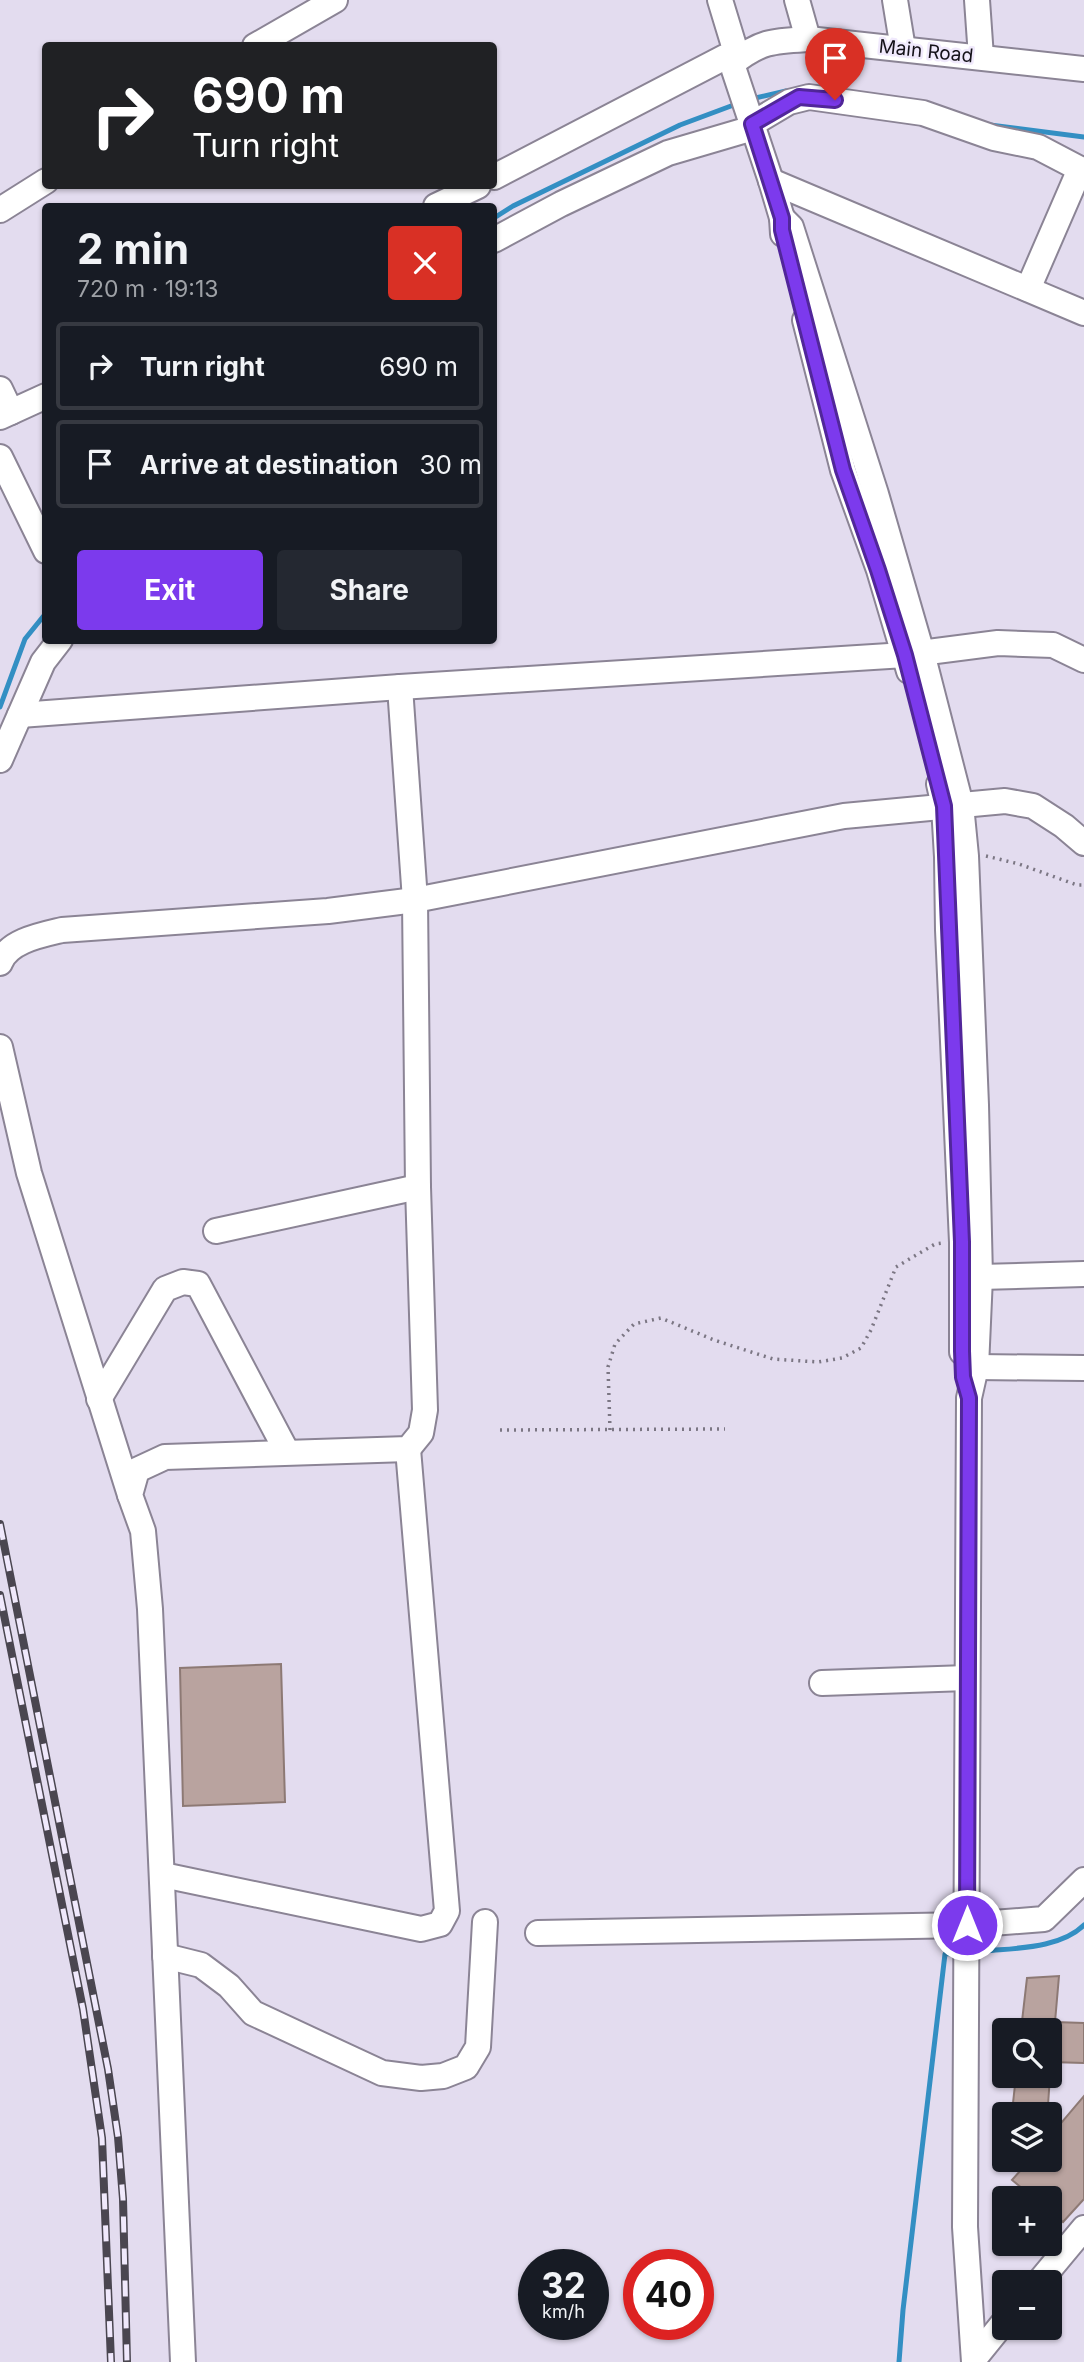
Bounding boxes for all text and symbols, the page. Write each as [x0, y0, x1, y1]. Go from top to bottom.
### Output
pin [805, 28, 865, 100]
street label: Main Road [878, 35, 974, 67]
icon: arrive [816, 39, 854, 77]
text: 690 m [192, 66, 345, 125]
icon: right [77, 70, 168, 161]
text: Turn right [192, 126, 339, 165]
text: 2 min [77, 223, 189, 274]
button: close [388, 226, 462, 300]
text: 720 m · 19:13 [77, 275, 219, 303]
icon: right [81, 347, 119, 385]
text: Turn right [140, 351, 265, 382]
text: 690 m [379, 351, 458, 382]
icon: arrive [81, 445, 119, 483]
text: Arrive at destination [140, 449, 399, 480]
text: 30 m [420, 449, 482, 480]
button: Exit [77, 550, 263, 630]
button: Share [277, 550, 462, 630]
position arrow [930, 1888, 1004, 1962]
map controls [992, 2018, 1062, 2340]
button: search [992, 2018, 1062, 2088]
button: layers [992, 2102, 1062, 2172]
button: + [992, 2186, 1062, 2256]
speed limit sign: 40 [623, 2249, 714, 2340]
text: 32 [541, 2264, 586, 2306]
button: − [992, 2270, 1062, 2340]
text: km/h [542, 2301, 585, 2322]

